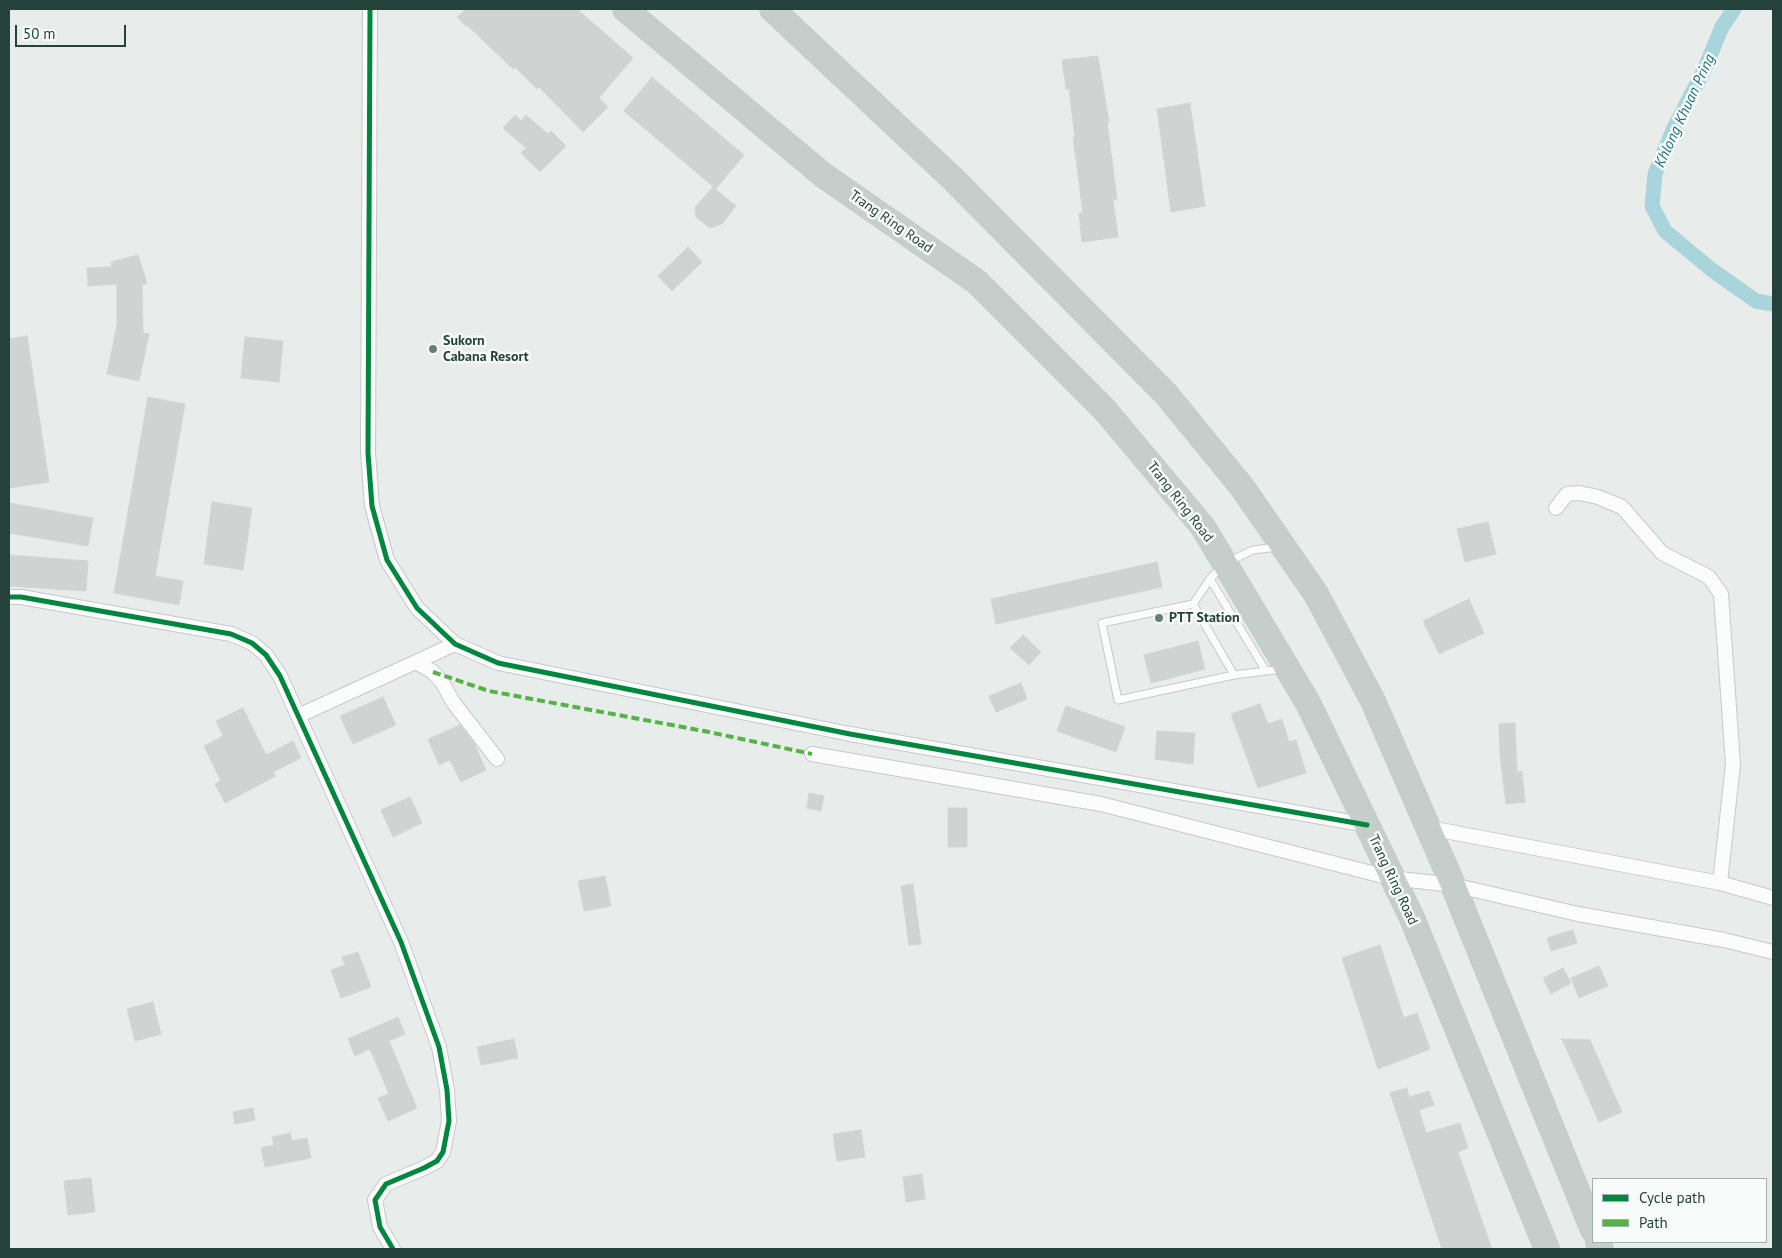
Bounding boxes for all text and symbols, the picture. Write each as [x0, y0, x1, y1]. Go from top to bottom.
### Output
scale bar [18, 15, 129, 47]
text: 50 m [23, 24, 56, 43]
water label: Khlong Khuan Pring [1651, 51, 1719, 171]
street label: Trang Ring Road [846, 187, 936, 257]
place label: Sukorn Cabana Resort [443, 333, 529, 366]
marker: Sukorn Cabana Resort [427, 343, 439, 355]
street label: Trang Ring Road [1143, 458, 1217, 546]
place label: PTT Station [1169, 610, 1240, 626]
marker: PTT Station [1153, 612, 1165, 624]
street label: Trang Ring Road [1365, 832, 1421, 928]
legend [1592, 1178, 1767, 1243]
text: Cycle path [1639, 1188, 1705, 1207]
text: Path [1639, 1213, 1668, 1232]

